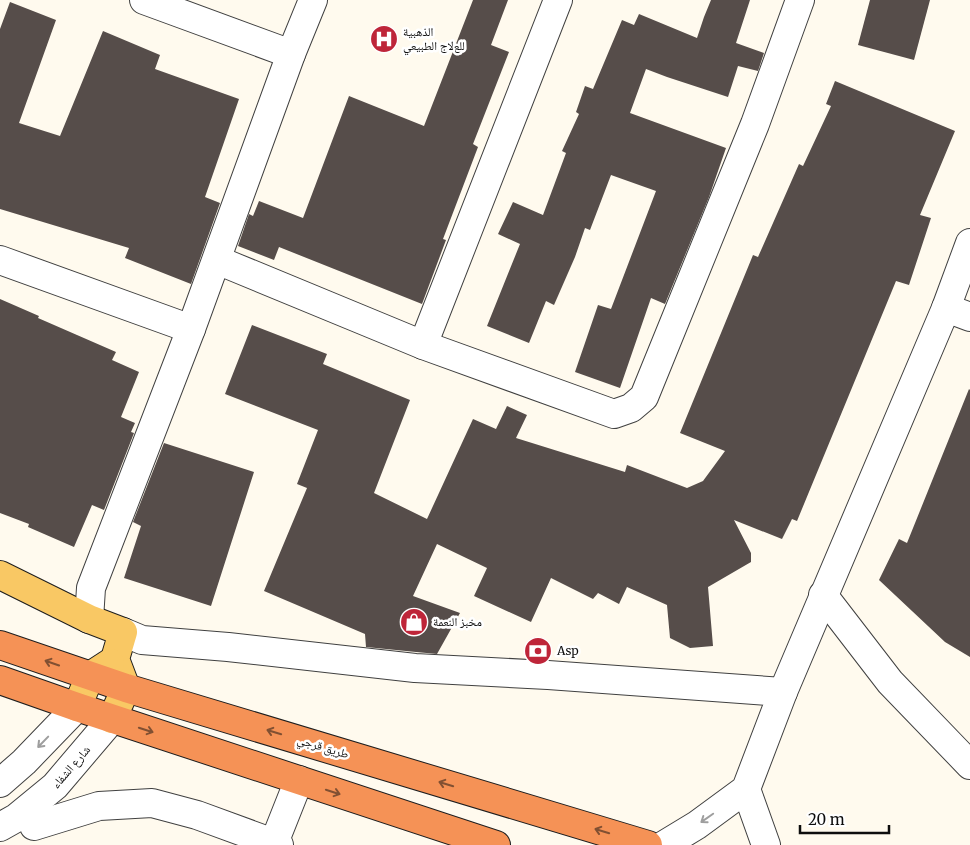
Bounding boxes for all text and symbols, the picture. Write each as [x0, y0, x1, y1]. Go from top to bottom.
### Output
hospital icon: الذهبية للعﻻج الطبيعي [369, 24, 399, 54]
place label: الذهبية للعﻻج الطبيعي [403, 24, 465, 56]
shop icon: مخبز النعمة [399, 607, 429, 637]
place label: مخبز النعمة [433, 614, 482, 629]
bank icon: Asp [523, 636, 553, 666]
place label: Asp [556, 643, 579, 658]
one-way arrow [44, 658, 60, 667]
one-way arrow [137, 726, 153, 735]
one-way arrow [266, 727, 282, 737]
street label: طريق قرجي [295, 732, 351, 764]
one-way arrow [37, 736, 49, 749]
street label: شارع الشفاء [48, 742, 94, 792]
one-way arrow [438, 778, 454, 788]
one-way arrow [325, 787, 341, 797]
scale bar [800, 802, 889, 834]
text: 20 m [808, 810, 845, 829]
one-way arrow [700, 813, 714, 823]
one-way arrow [594, 825, 610, 835]

